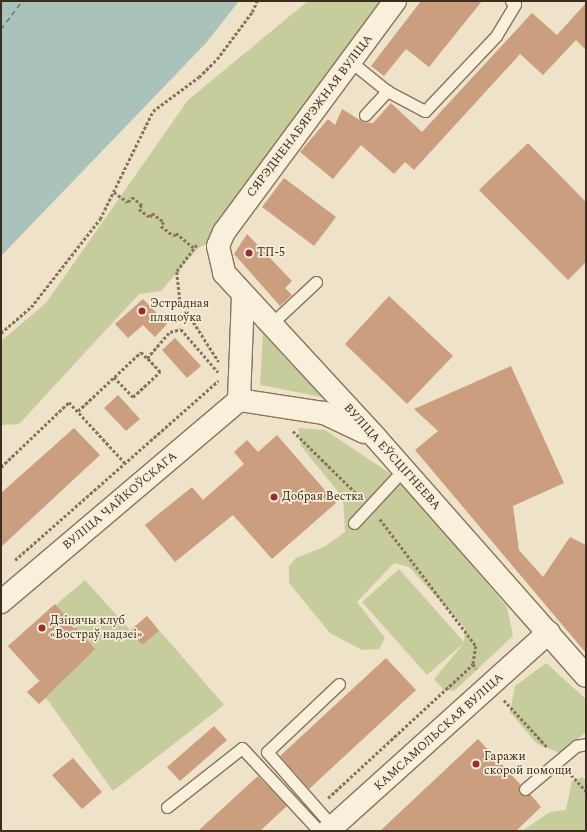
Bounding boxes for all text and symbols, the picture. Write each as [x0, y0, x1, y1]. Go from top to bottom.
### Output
street label: СЯРЭДНЕНАБЯРЭЖНАЯ ВУЛІЦА [244, 32, 376, 200]
place label: ТП-5 [257, 246, 285, 260]
marker: ТП-5 [244, 248, 254, 258]
place label: Эстрадная пляцоўка [150, 297, 209, 325]
marker: Эстрадная пляцоўка [137, 306, 147, 316]
street label: ВУЛІЦА ЕЎСЦІГНЕЕВА [340, 401, 444, 513]
street label: ВУЛІЦА ЧАЙКОЎСКАГА [60, 449, 180, 553]
place label: Добрая Вестка [282, 490, 364, 504]
marker: Добрая Вестка [269, 492, 279, 502]
place label: Дзіцячы клуб «Востраў надзеі» [50, 614, 142, 642]
marker: Дзіцячы клуб «Востраў надзеі» [37, 623, 47, 633]
street label: КАМСАМОЛЬСКАЯ ВУЛІЦА [372, 670, 506, 794]
place label: Гаражи скорой помощи [484, 750, 572, 778]
marker: Гаражи скорой помощи [471, 759, 481, 769]

